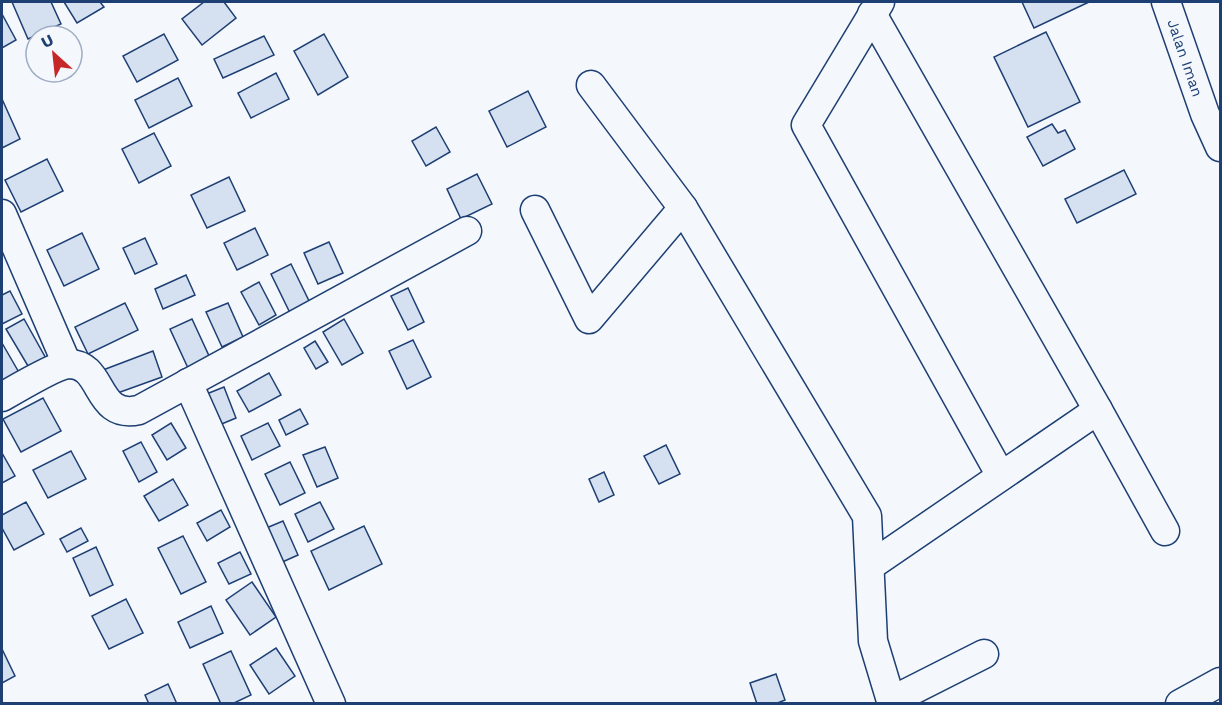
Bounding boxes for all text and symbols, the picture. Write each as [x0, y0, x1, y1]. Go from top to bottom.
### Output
street label: Jalan Iman [1163, 17, 1207, 99]
north arrow [24, 24, 84, 84]
text: U [38, 30, 57, 52]

